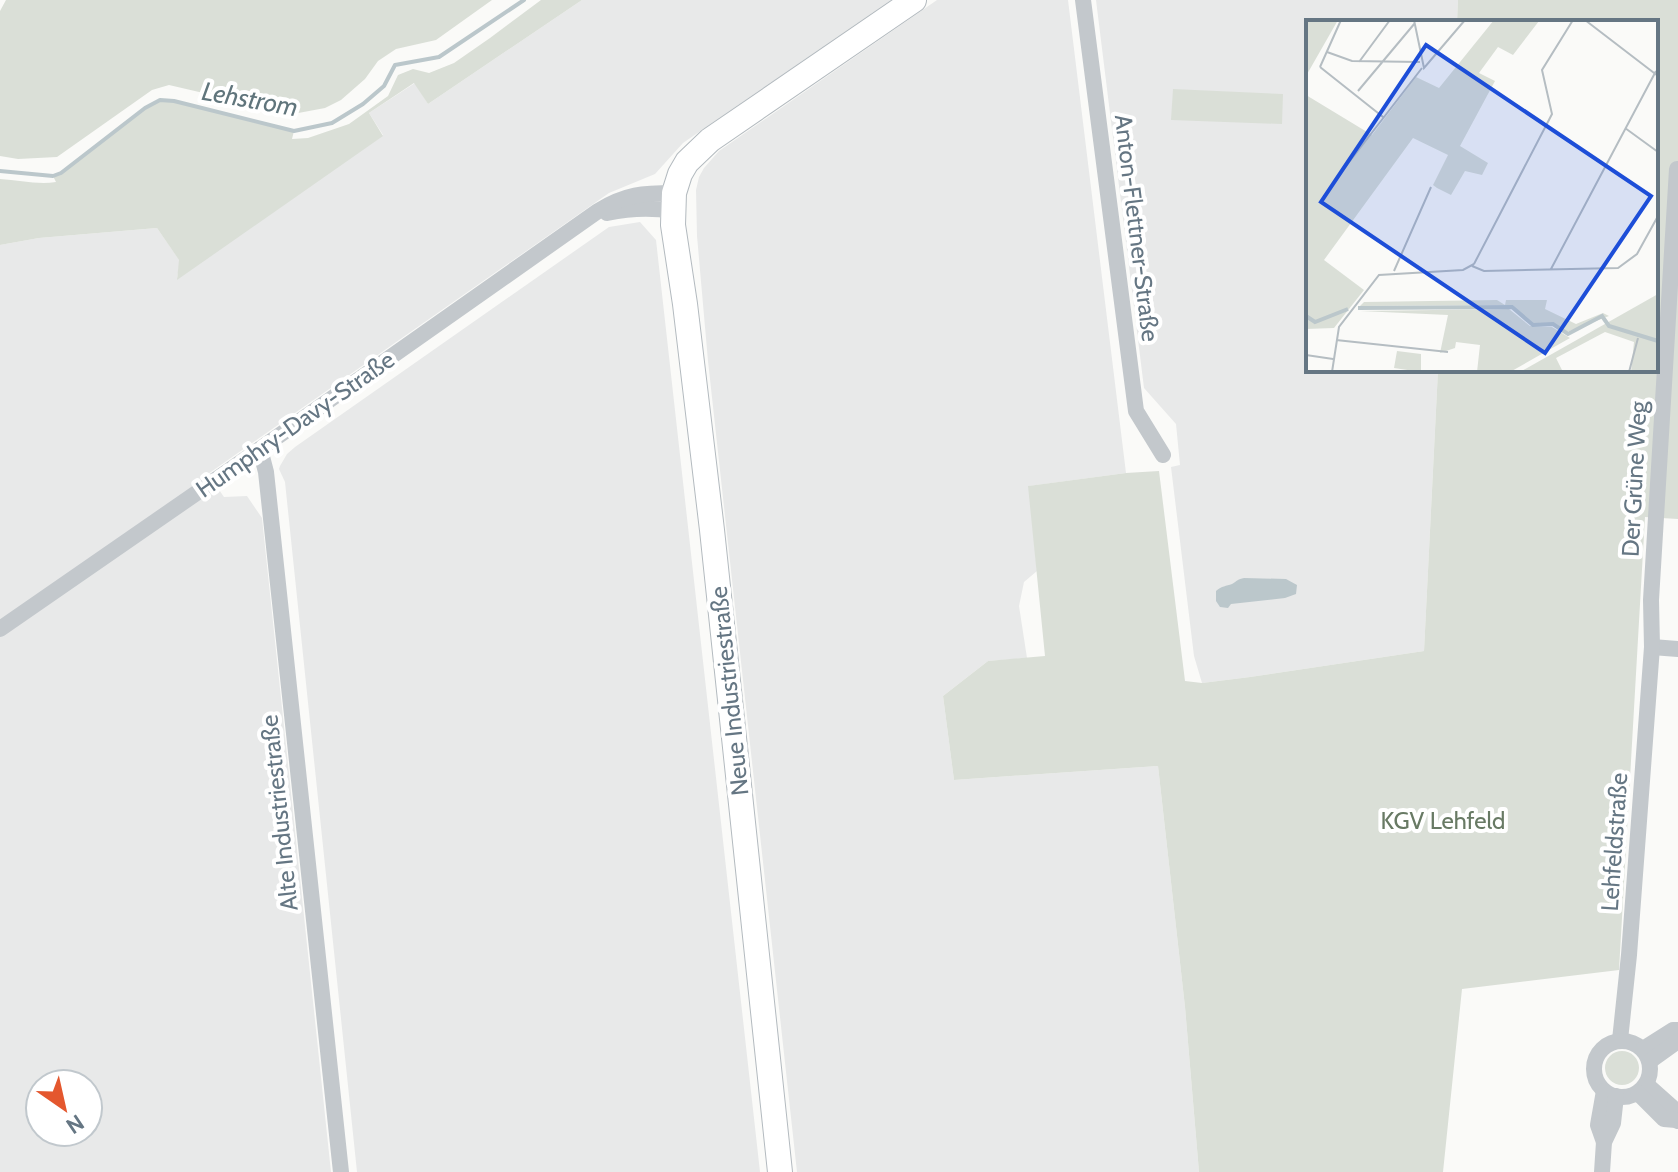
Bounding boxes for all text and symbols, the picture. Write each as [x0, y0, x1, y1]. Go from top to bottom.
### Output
inset map [1306, 20, 1658, 372]
water label: Lehstrom [200, 75, 300, 123]
street label: Anton-Flettner-Straße [1109, 113, 1165, 343]
street label: Humphry-Davy-Straße [190, 345, 400, 503]
street label: Der Grüne Weg [1615, 399, 1653, 558]
street label: Neue Industriestraße [704, 585, 754, 797]
street label: Alte Industriestraße [254, 714, 304, 912]
street label: Lehfeldstraße [1595, 772, 1633, 912]
park label: KGV Lehfeld [1381, 806, 1505, 835]
north arrow [24, 1068, 104, 1148]
text: N [61, 1109, 89, 1140]

